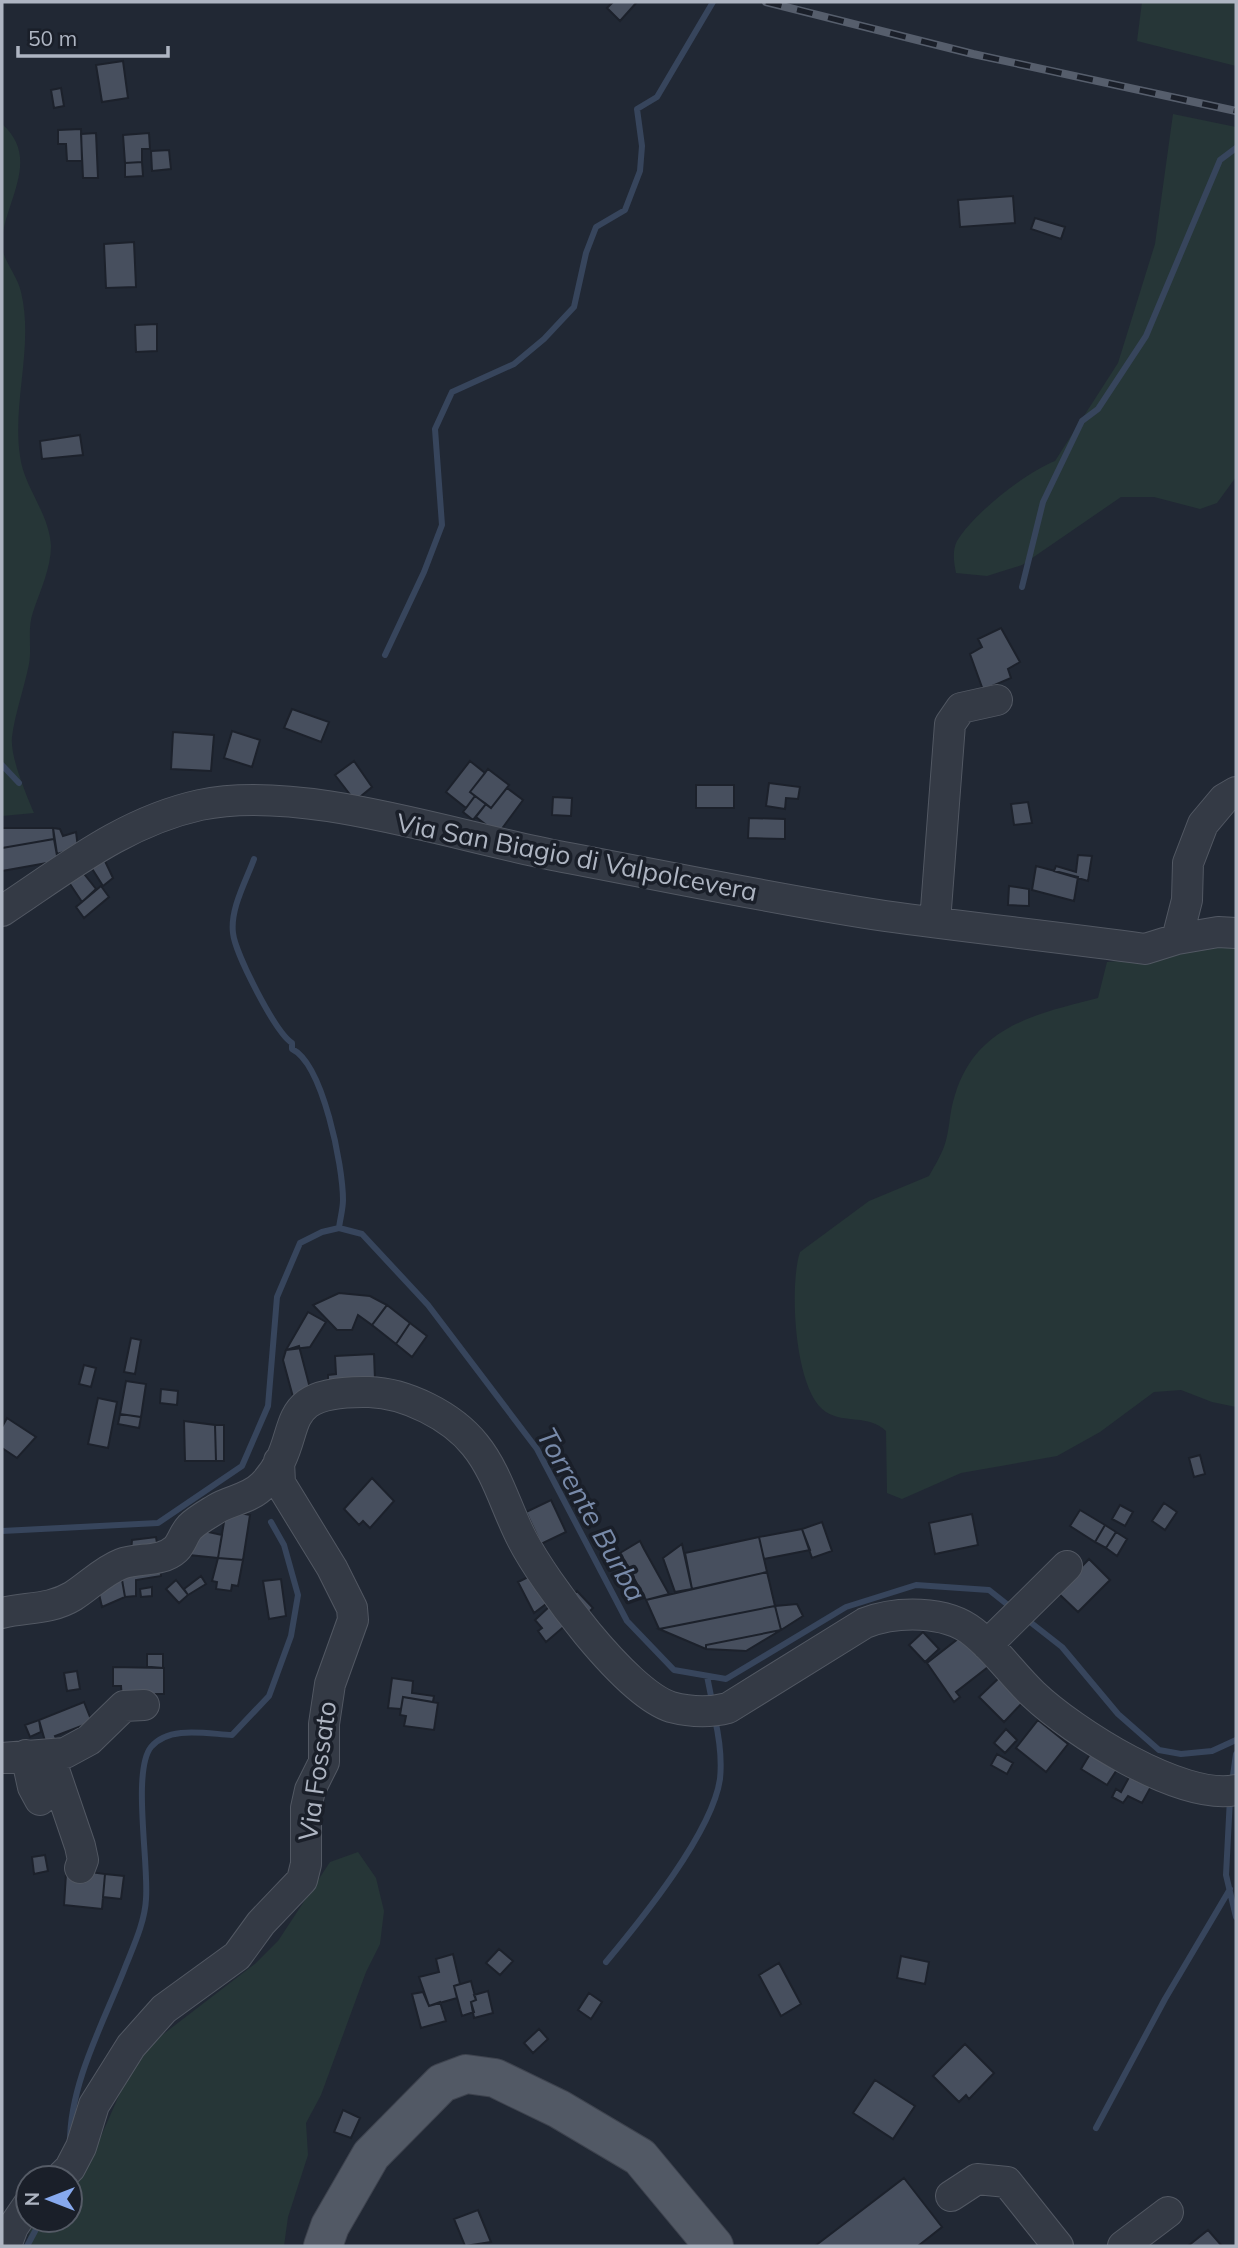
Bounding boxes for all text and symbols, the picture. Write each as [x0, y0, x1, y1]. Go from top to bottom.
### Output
scale bar [18, 14, 168, 58]
text: 50 m [28, 25, 77, 51]
street label: Via San Biagio di Valpolcevera [394, 806, 760, 908]
water label: Torrente Burba [530, 1421, 654, 1607]
street label: Via Fossato [291, 1699, 343, 1843]
north arrow [14, 2164, 84, 2234]
text: N [20, 2192, 44, 2206]

